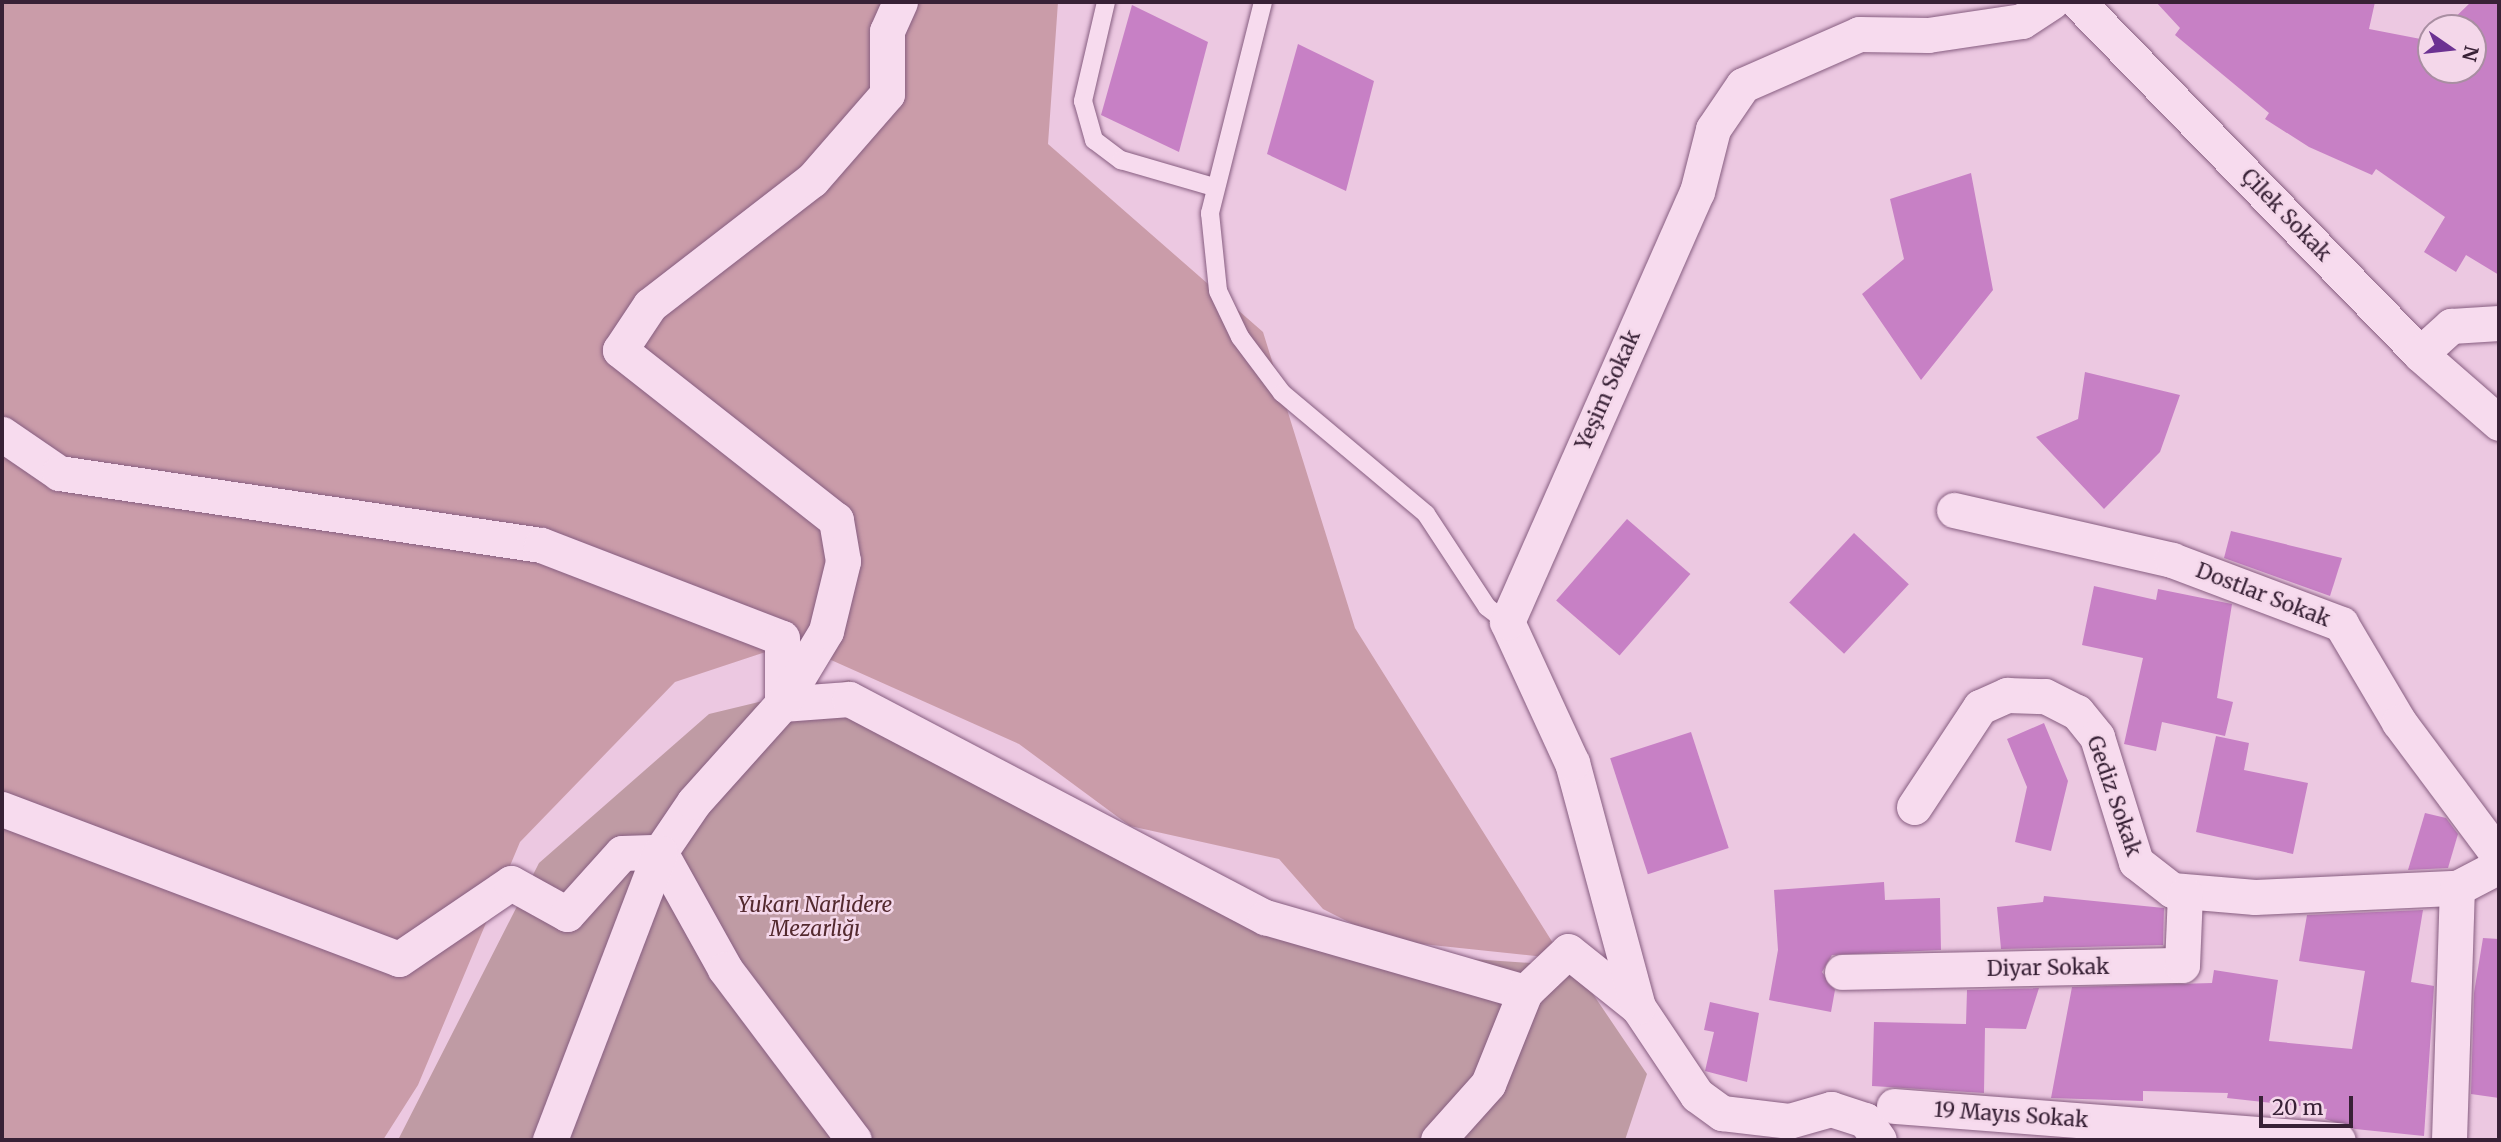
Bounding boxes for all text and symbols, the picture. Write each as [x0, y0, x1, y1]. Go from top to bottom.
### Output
north arrow [2417, 14, 2487, 84]
text: N [2457, 43, 2484, 64]
street label: Çilek Sokak [2236, 164, 2336, 266]
street label: Yeşim Sokak [1570, 326, 1646, 454]
street label: Dostlar Sokak [2192, 558, 2334, 632]
street label: Gediz Sokak [2082, 733, 2146, 859]
park label: Yukarı Narlıdere Mezarlığı [738, 892, 892, 942]
street label: Diyar Sokak [1987, 954, 2109, 982]
scale bar [2263, 1082, 2358, 1126]
text: 20 m [2272, 1094, 2323, 1121]
street label: 19 Mayıs Sokak [1933, 1097, 2089, 1133]

